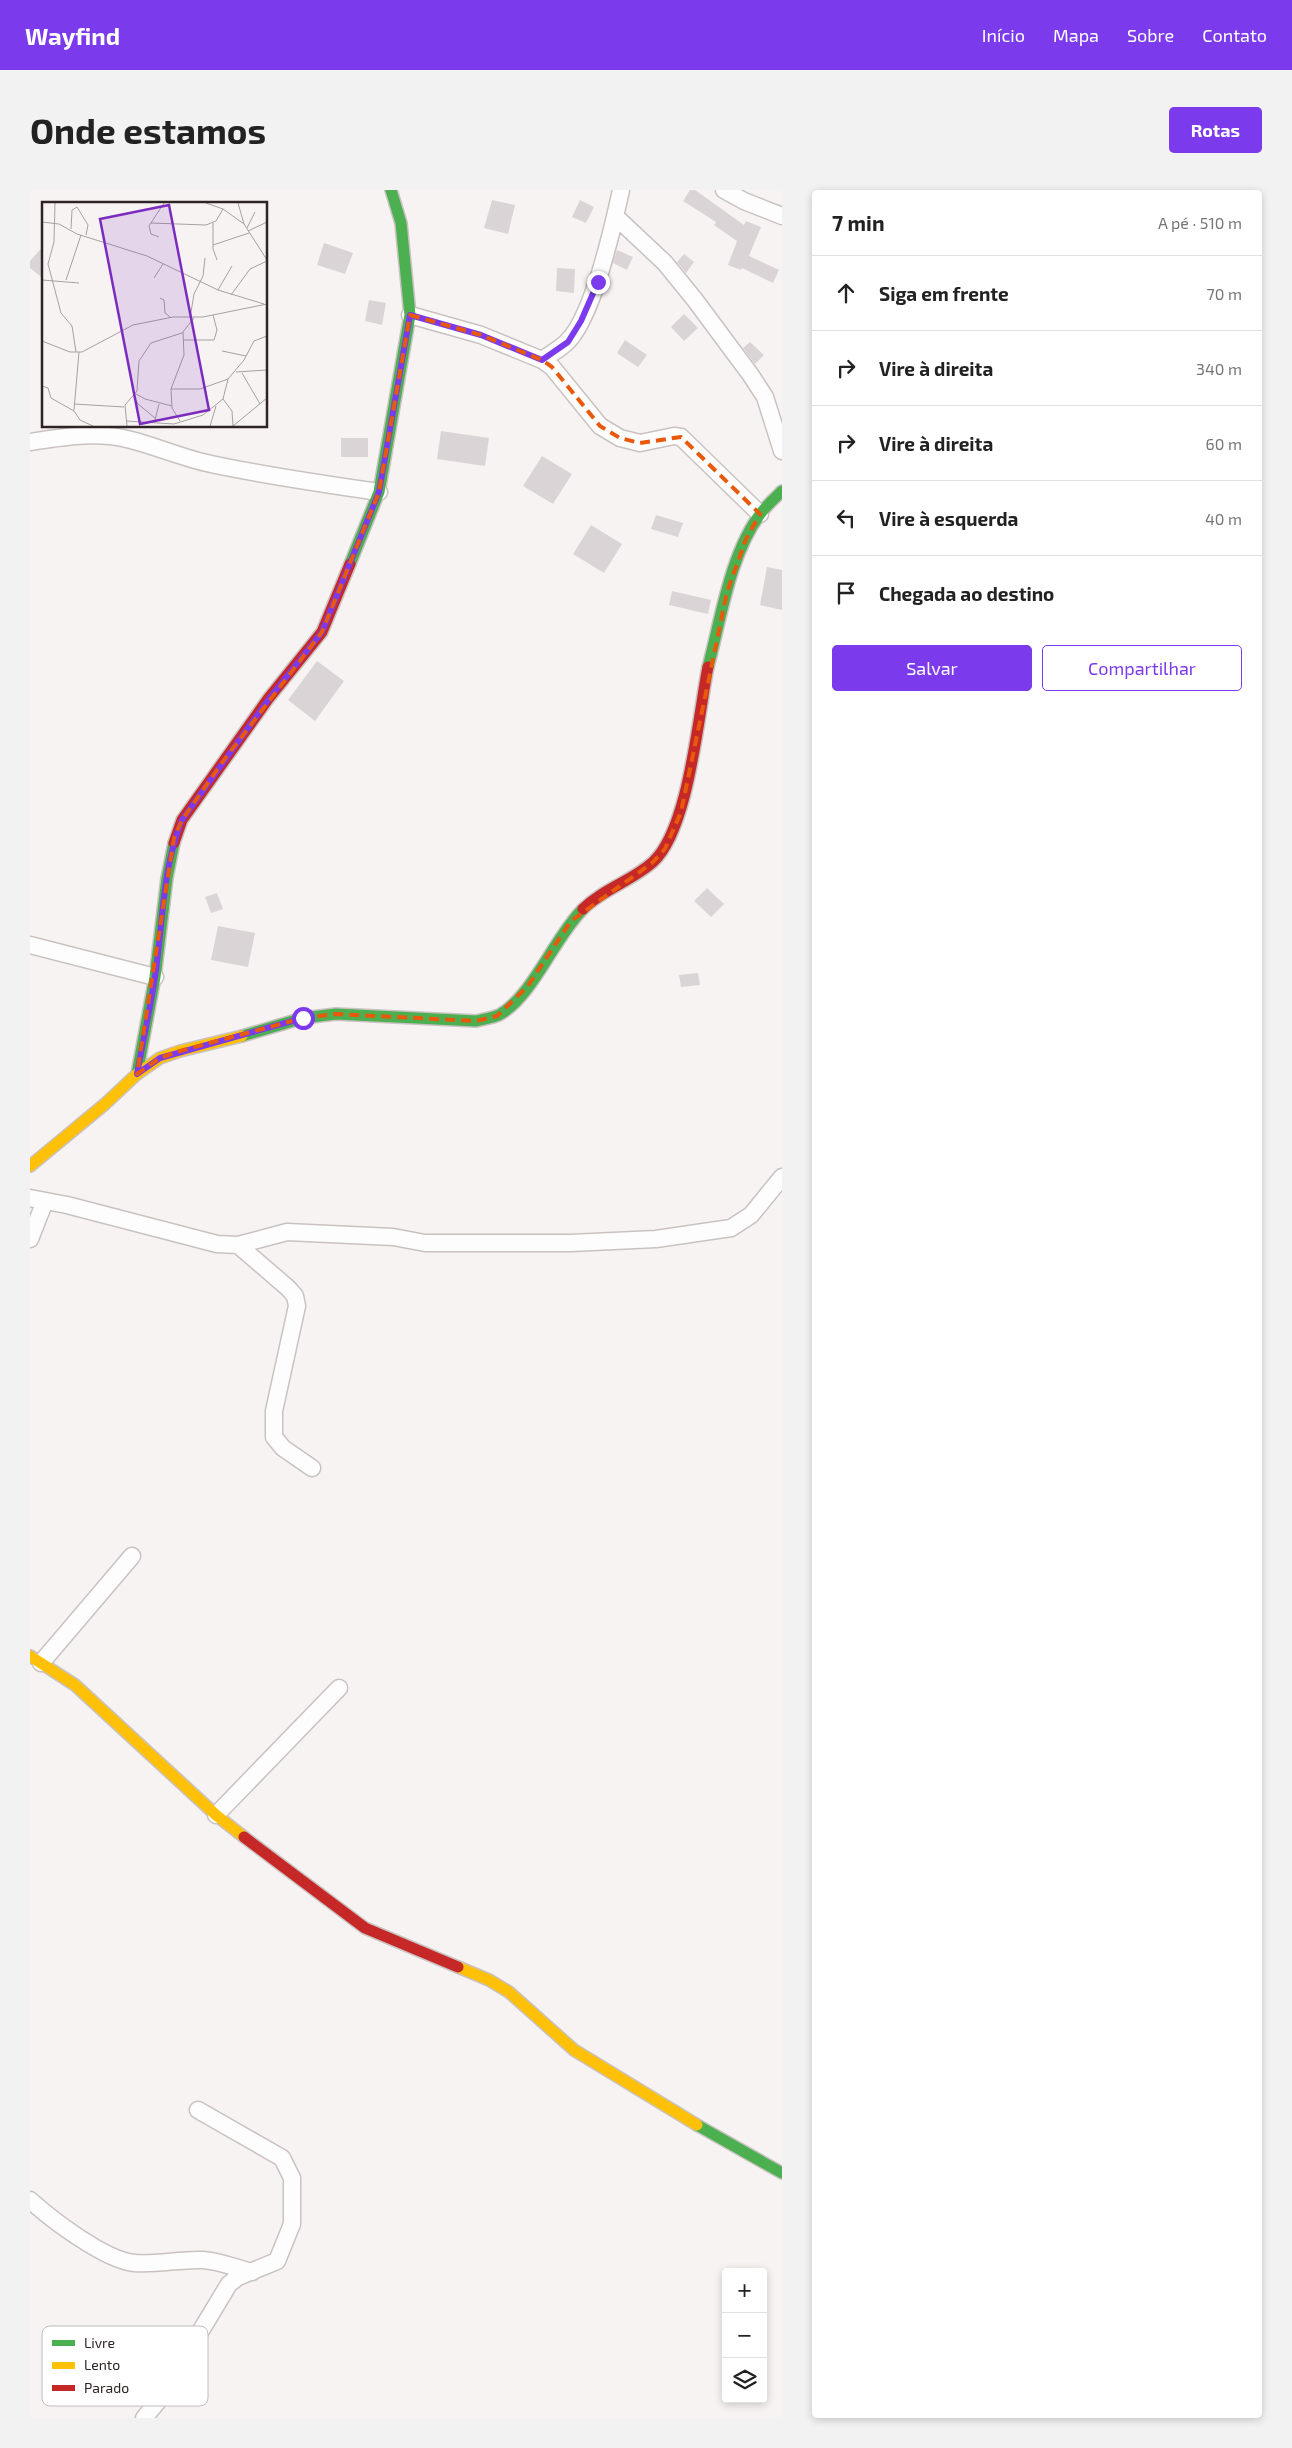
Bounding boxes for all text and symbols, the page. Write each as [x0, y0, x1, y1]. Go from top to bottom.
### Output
text: Wayfind [25, 21, 120, 50]
text: Início [982, 24, 1025, 46]
text: Mapa [1053, 24, 1099, 46]
text: Sobre [1127, 24, 1174, 46]
text: Contato [1202, 24, 1267, 46]
button: Rotas [1169, 107, 1262, 153]
text: Onde estamos [30, 109, 266, 151]
inset map [42, 202, 268, 428]
text: 7 min [832, 210, 885, 235]
text: A pé · 510 m [1158, 213, 1242, 232]
route end [587, 271, 610, 294]
icon: ahead [832, 279, 860, 307]
text: Siga em frente [879, 282, 1009, 305]
text: 70 m [1207, 284, 1242, 303]
icon: right [832, 354, 860, 382]
text: Vire à direita [879, 357, 993, 380]
text: 340 m [1196, 359, 1242, 378]
icon: right [832, 429, 860, 457]
text: Vire à direita [879, 432, 993, 455]
text: 60 m [1206, 434, 1242, 453]
icon: left [832, 504, 860, 532]
text: Vire à esquerda [879, 507, 1018, 530]
text: 40 m [1205, 509, 1242, 528]
icon: arrive [832, 579, 860, 607]
text: Chegada ao destino [879, 582, 1054, 605]
button: Salvar [832, 645, 1032, 691]
button: Compartilhar [1042, 645, 1242, 691]
route start [292, 1007, 315, 1030]
map controls [722, 2268, 767, 2403]
button: + [722, 2268, 767, 2313]
button: − [722, 2313, 767, 2358]
legend [42, 2326, 208, 2406]
text: Livre [84, 2334, 115, 2351]
text: Lento [84, 2356, 120, 2373]
button: layers [722, 2358, 767, 2403]
text: Parado [84, 2379, 129, 2396]

